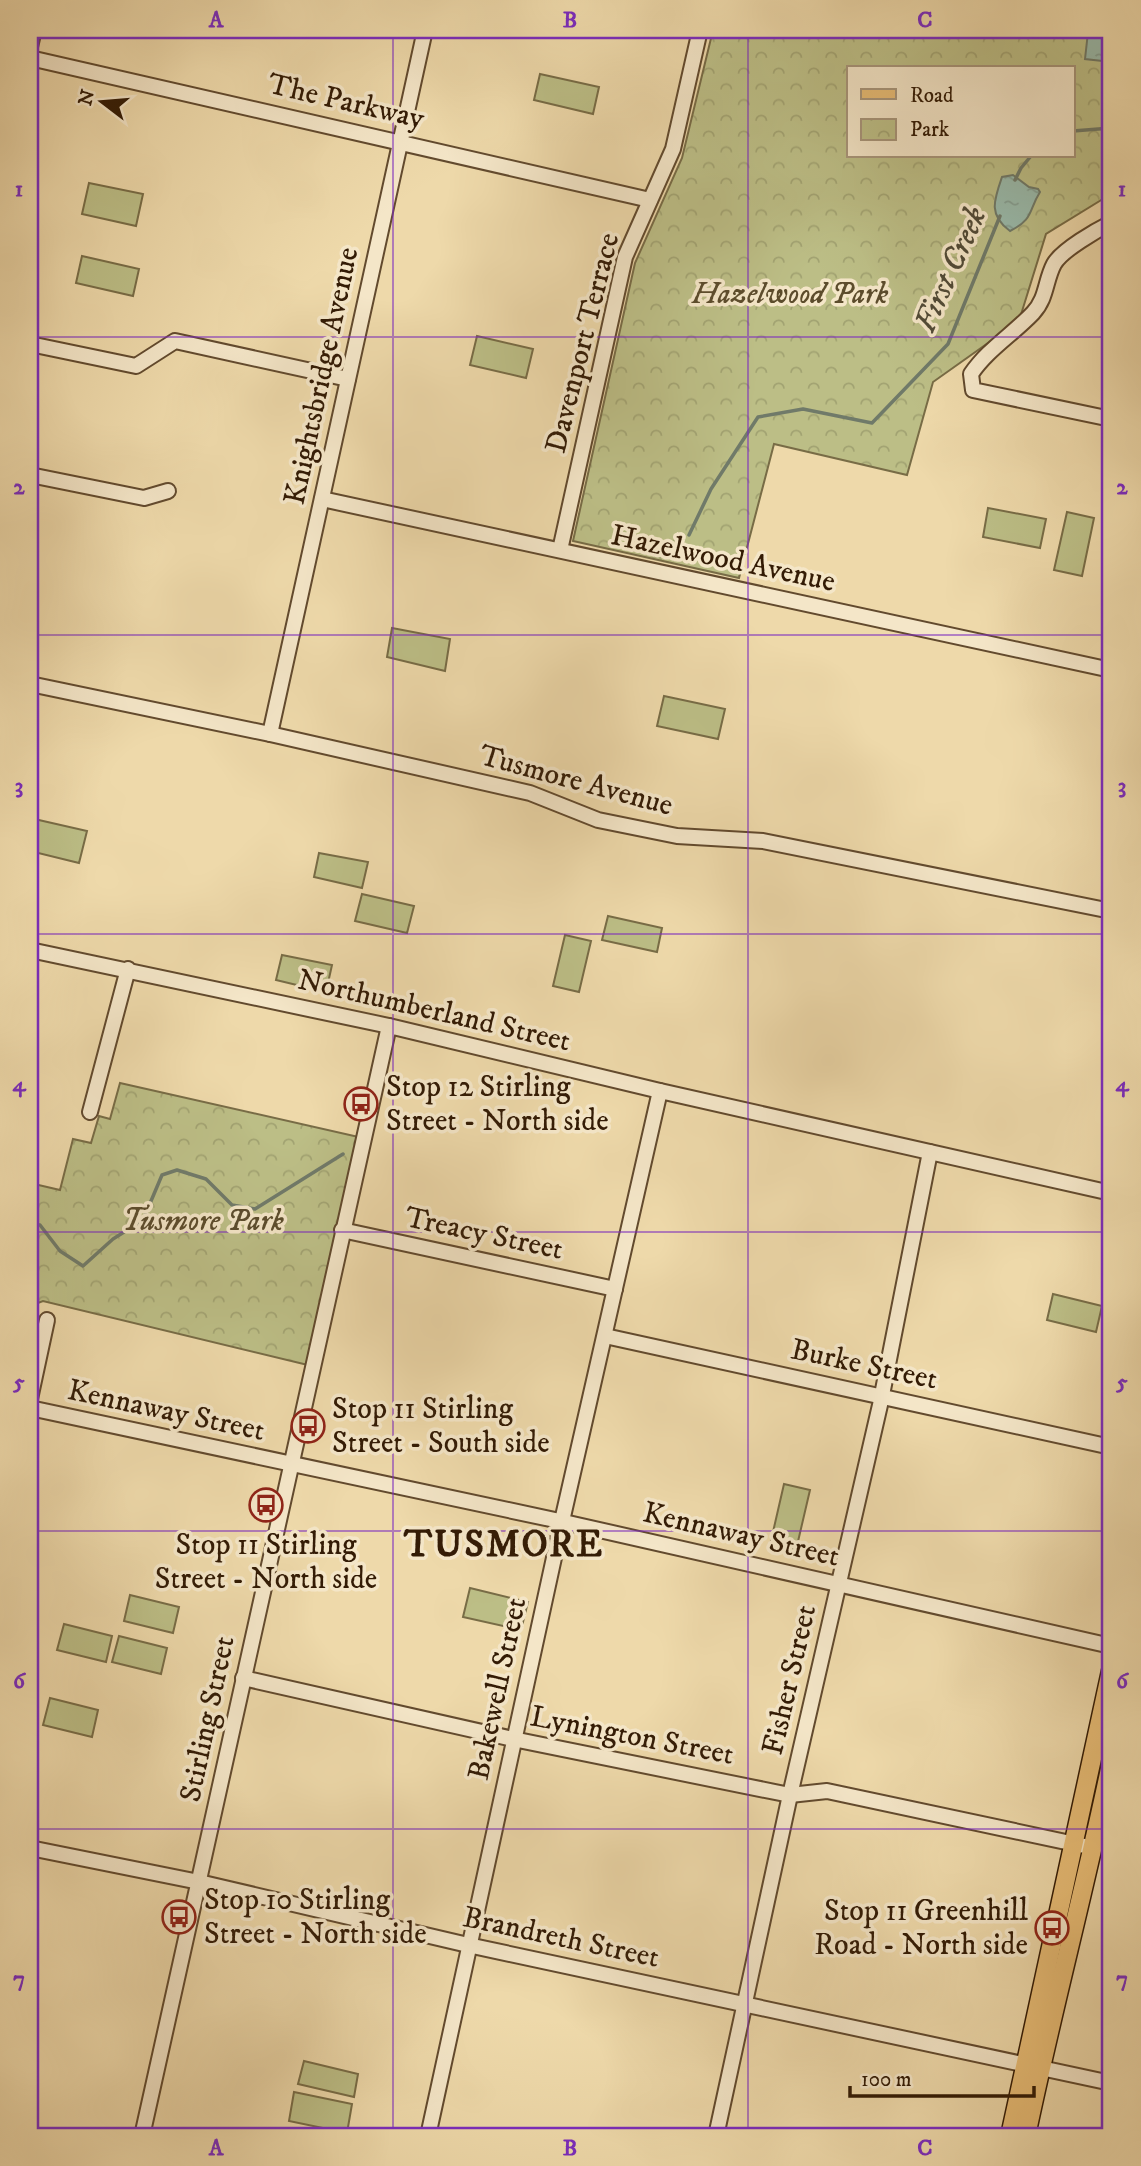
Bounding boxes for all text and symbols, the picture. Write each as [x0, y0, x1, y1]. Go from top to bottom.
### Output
text: A [208, 6, 225, 35]
text: B [563, 6, 577, 35]
text: C [917, 6, 933, 35]
north arrow [66, 66, 136, 136]
street label: The Parkway [264, 66, 428, 138]
legend [847, 66, 1074, 158]
text: Road [910, 83, 954, 109]
text: N [74, 87, 100, 108]
text: Park [910, 117, 950, 143]
text: 1 [15, 175, 23, 204]
text: 1 [1118, 175, 1126, 204]
water label: First Creek [906, 201, 997, 339]
street label: Davenport Terrace [538, 229, 628, 457]
street label: Knightsbridge Avenue [277, 244, 367, 508]
park label: Hazelwood Park [691, 276, 889, 313]
text: 2 [13, 473, 25, 502]
text: 2 [1116, 473, 1128, 502]
street label: Hazelwood Avenue [607, 517, 839, 601]
street label: Tusmore Avenue [475, 737, 677, 825]
text: 3 [15, 772, 23, 801]
text: 3 [1118, 772, 1126, 801]
street label: Northumberland Street [294, 962, 574, 1060]
place label: Stop 12 Stirling Street - North side [386, 1069, 609, 1140]
text: 4 [12, 1070, 27, 1099]
text: 4 [1115, 1070, 1130, 1099]
bus stop icon: Stop 12 Stirling Street - North side [342, 1085, 380, 1123]
street label: Treacy Street [402, 1199, 566, 1269]
park label: Tusmore Park [122, 1203, 284, 1240]
street label: Burke Street [787, 1331, 941, 1399]
text: 5 [12, 1368, 25, 1397]
text: 5 [1115, 1368, 1128, 1397]
street label: Kennaway Street [64, 1372, 268, 1450]
place label: Stop 11 Stirling Street - South side [332, 1391, 550, 1462]
bus stop icon: Stop 11 Stirling Street - South side [289, 1407, 327, 1445]
bus stop icon: Stop 11 Stirling Street - North side [247, 1486, 285, 1524]
street label: Kennaway Street [639, 1494, 843, 1576]
district label: TUSMORE [403, 1522, 604, 1569]
place label: Stop 11 Stirling Street - North side [155, 1527, 377, 1598]
street label: Bakewell Street [461, 1594, 535, 1784]
street label: Fisher Street [755, 1601, 825, 1759]
street label: Stirling Street [172, 1633, 244, 1805]
text: 6 [13, 1667, 27, 1696]
text: 6 [1116, 1667, 1130, 1696]
street label: Lynington Street [527, 1698, 737, 1774]
place label: Stop 10 Stirling Street - North side [204, 1882, 427, 1953]
place label: Stop 11 Greenhill Road - North side [814, 1893, 1028, 1964]
bus stop icon: Stop 10 Stirling Street - North side [160, 1898, 198, 1936]
street label: Brandreth Street [460, 1899, 662, 1977]
bus stop icon: Stop 11 Greenhill Road - North side [1033, 1909, 1071, 1947]
text: 7 [13, 1965, 25, 1994]
text: 7 [1116, 1965, 1128, 1994]
scale bar [850, 2054, 1034, 2098]
text: 100 m [861, 2067, 912, 2093]
text: A [208, 2134, 225, 2163]
text: B [563, 2134, 577, 2163]
text: C [917, 2134, 933, 2163]

